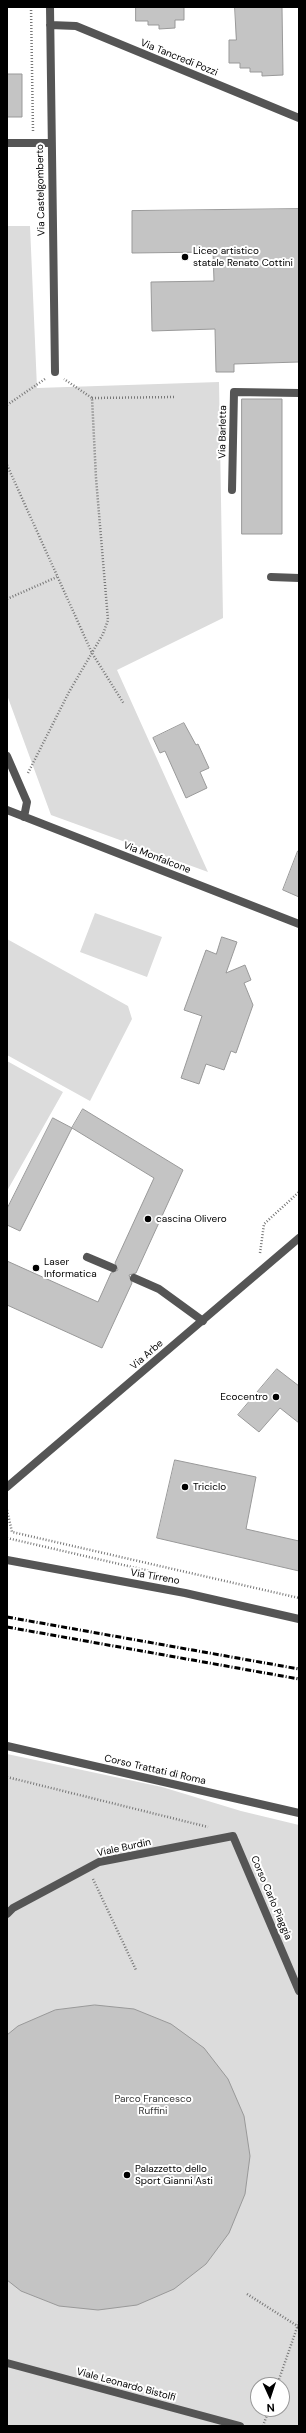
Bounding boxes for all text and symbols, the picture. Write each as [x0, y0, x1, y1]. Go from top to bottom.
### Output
street label: Via Tancredi Pozzi [139, 37, 219, 79]
street label: Via Castelgomberto [34, 144, 48, 236]
place label: Liceo artistico statale Renato Cottini [193, 245, 293, 268]
marker: Liceo artistico statale Renato Cottini [180, 252, 190, 262]
street label: Via Barletta [217, 405, 229, 459]
street label: Via Monfalcone [122, 840, 192, 876]
place label: cascina Olivero [156, 1213, 227, 1225]
marker: cascina Olivero [143, 1214, 153, 1224]
place label: Laser Informatica [44, 1256, 97, 1280]
marker: Laser Informatica [31, 1263, 41, 1273]
street label: Via Arbe [128, 1338, 166, 1372]
place label: Ecocentro [220, 1391, 268, 1403]
marker: Ecocentro [271, 1392, 281, 1402]
place label: Triciclo [193, 1481, 226, 1493]
marker: Triciclo [180, 1482, 190, 1492]
street label: Via Tirreno [129, 1567, 181, 1587]
street label: Corso Trattati di Roma [103, 1752, 207, 1788]
street label: Viale Burdin [96, 1836, 152, 1860]
street label: Corso Carlo Piaggia [248, 1854, 294, 1942]
park label: Parco Francesco Ruffini [114, 2093, 192, 2116]
place label: Palazzetto dello Sport Gianni Asti [135, 2163, 213, 2186]
marker: Palazzetto dello Sport Gianni Asti [122, 2170, 132, 2180]
street label: Viale Leonardo Bistolfi [75, 2366, 177, 2404]
north arrow [250, 2377, 290, 2417]
text: N [266, 2401, 275, 2415]

